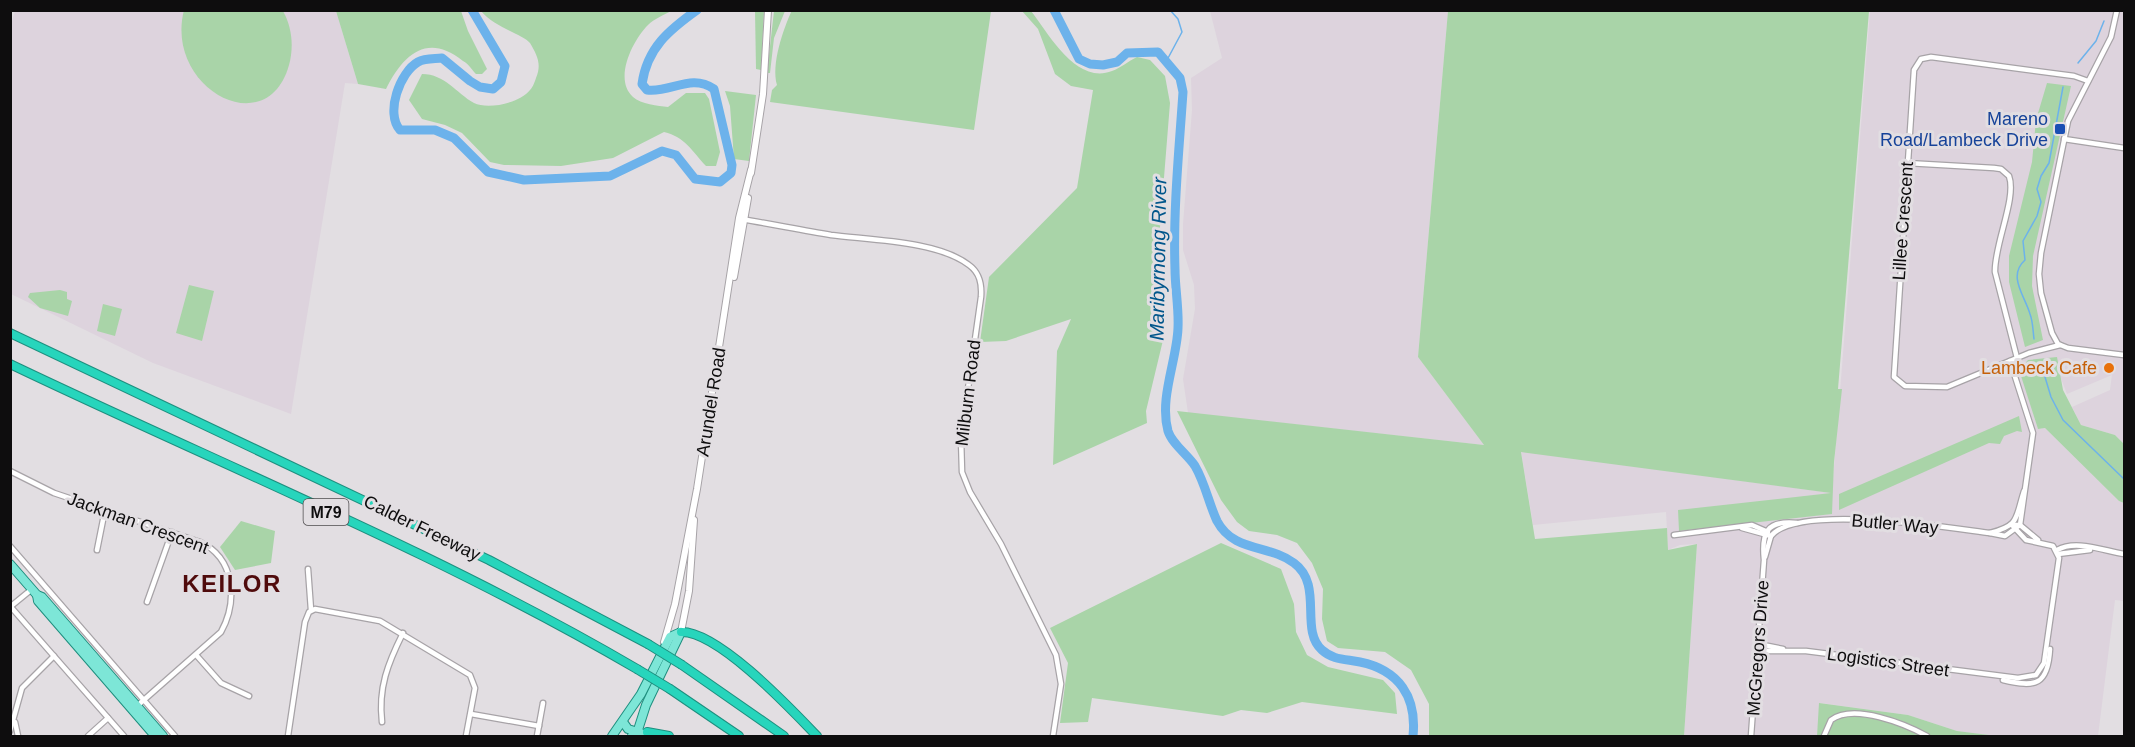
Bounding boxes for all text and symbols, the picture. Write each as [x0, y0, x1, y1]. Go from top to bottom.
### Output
place label: Mareno Road/Lambeck Drive [1880, 109, 2048, 150]
marker: Mareno Road/Lambeck Drive [2053, 122, 2067, 136]
street label: Lillee Crescent [1889, 161, 1917, 281]
water label: Maribyrnong River [1146, 176, 1170, 341]
street label: Milburn Road [952, 339, 984, 447]
street label: Arundel Road [693, 346, 729, 458]
place label: Lambeck Cafe [1981, 358, 2097, 378]
marker: Lambeck Cafe [2102, 361, 2116, 375]
street label: Jackman Crescent [65, 488, 211, 558]
street label: Calder Freeway [361, 491, 483, 565]
road number: M79 [304, 499, 348, 525]
street label: Butler Way [1851, 510, 1939, 538]
district label: KEILOR [182, 570, 282, 597]
street label: McGregors Drive [1743, 579, 1773, 717]
street label: Logistics Street [1826, 644, 1950, 680]

